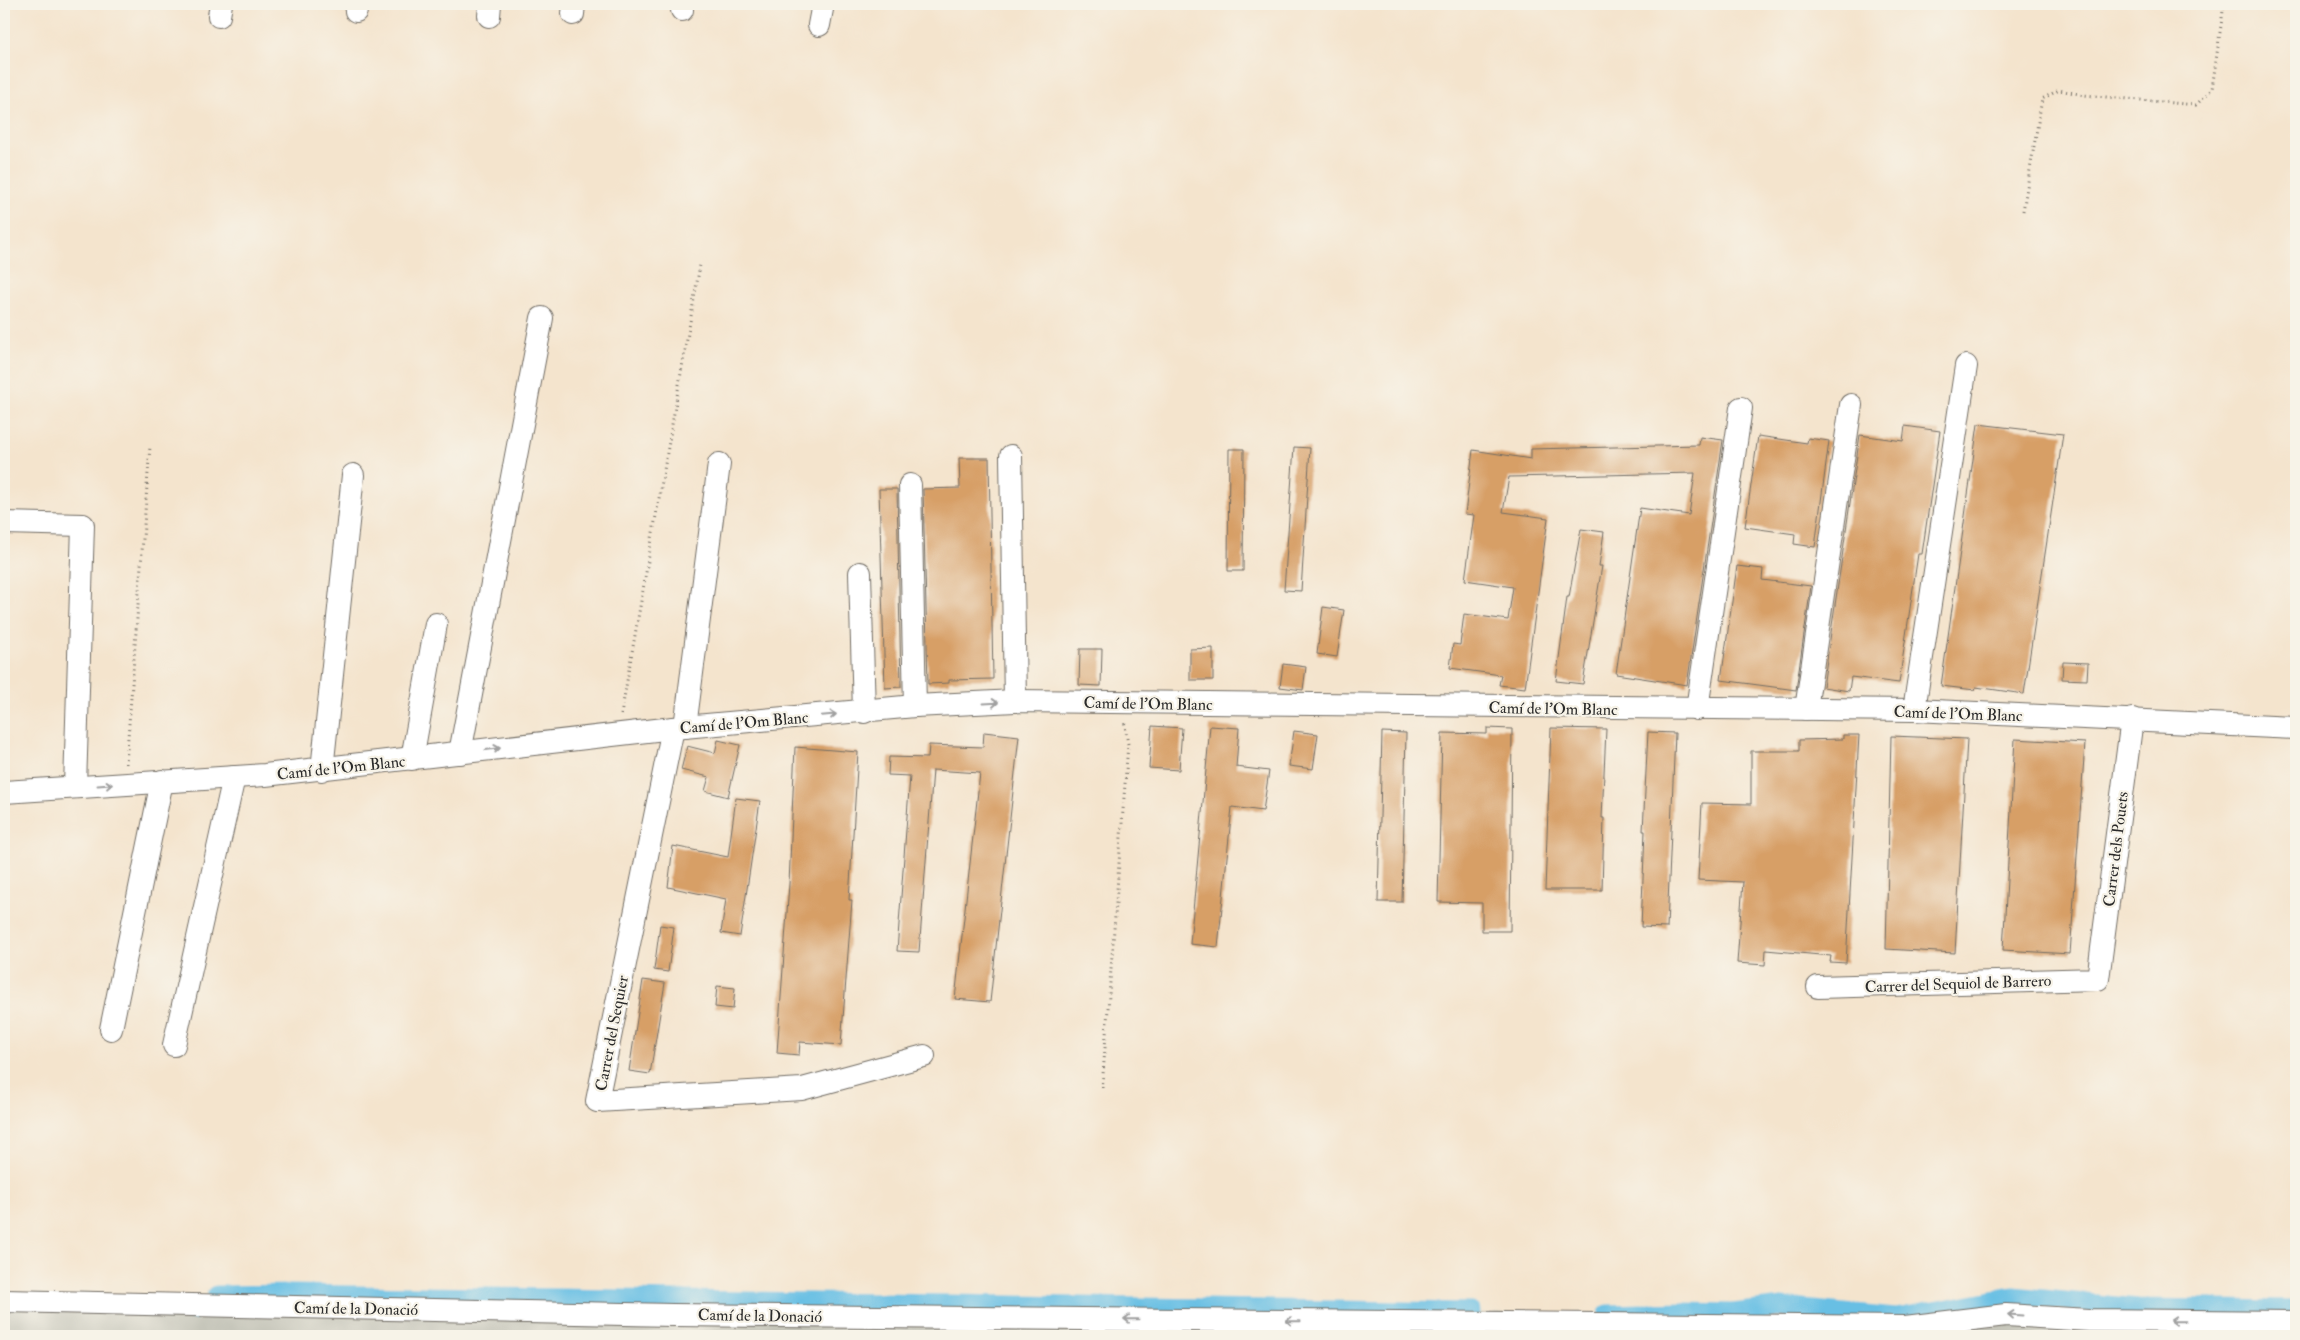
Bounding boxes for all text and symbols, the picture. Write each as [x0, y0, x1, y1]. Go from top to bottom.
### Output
street label: Camí de l'Om Blanc [1083, 693, 1213, 715]
one-way arrow [982, 698, 998, 707]
street label: Camí de l'Om Blanc [1488, 698, 1618, 720]
street label: Camí de l'Om Blanc [1893, 702, 2023, 726]
street label: Camí de l'Om Blanc [679, 707, 810, 739]
one-way arrow [820, 710, 836, 720]
one-way arrow [485, 744, 501, 754]
street label: Camí de l'Om Blanc [276, 751, 407, 785]
one-way arrow [97, 781, 113, 790]
street label: Carrer dels Pouets [2099, 790, 2133, 908]
street label: Carrer del Sequiol de Barrero [1864, 971, 2052, 997]
street label: Carrer del Sequier [591, 974, 633, 1093]
street label: Camí de la Donació [294, 1298, 419, 1320]
street label: Camí de la Donació [698, 1305, 823, 1327]
one-way arrow [2007, 1311, 2023, 1320]
one-way arrow [1123, 1314, 1140, 1324]
one-way arrow [1286, 1316, 1302, 1326]
one-way arrow [2170, 1316, 2186, 1326]

